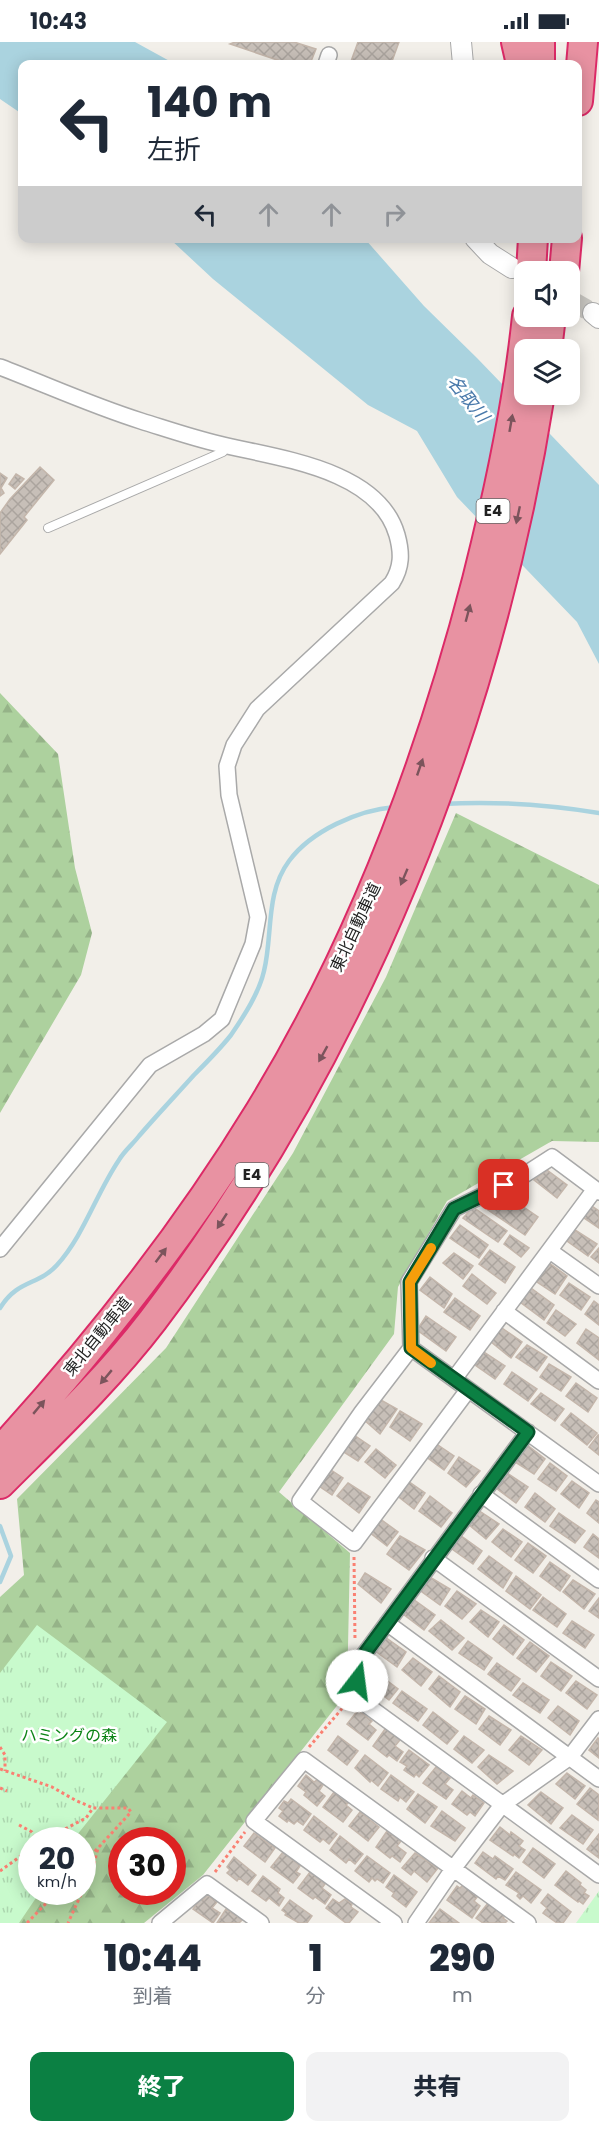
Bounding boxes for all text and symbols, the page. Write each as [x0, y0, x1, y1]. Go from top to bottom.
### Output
text: 10:43 [30, 6, 87, 37]
text: 140 m [147, 73, 272, 132]
icon: left [48, 84, 126, 162]
text: 左折 [147, 131, 201, 168]
icon: left [189, 198, 222, 231]
icon: ahead [252, 198, 285, 231]
icon: ahead [315, 198, 348, 231]
icon: right [378, 198, 411, 231]
map controls [514, 261, 580, 405]
button: sound [514, 261, 580, 327]
button: layers [514, 339, 580, 405]
water label: 名取川 [442, 370, 496, 429]
one-way arrow [507, 414, 516, 433]
road number: E4 [476, 499, 510, 523]
one-way arrow [512, 506, 522, 524]
one-way arrow [464, 604, 473, 622]
one-way arrow [415, 758, 425, 776]
one-way arrow [399, 868, 409, 886]
street label: 東北自動車道 [325, 879, 386, 976]
one-way arrow [318, 1045, 328, 1062]
pin [478, 1159, 529, 1210]
road number: E4 [236, 1163, 268, 1187]
icon: arrive [487, 1168, 520, 1201]
one-way arrow [217, 1213, 228, 1229]
one-way arrow [155, 1247, 167, 1263]
street label: 東北自動車道 [58, 1292, 137, 1381]
one-way arrow [99, 1369, 112, 1385]
one-way arrow [32, 1400, 45, 1415]
position arrow [325, 1649, 389, 1713]
park label: ハミングの森 [21, 1724, 117, 1747]
speed limit sign: 30 [108, 1827, 186, 1905]
text: 20 [39, 1837, 75, 1880]
text: km/h [37, 1871, 77, 1892]
text: 10:44 [104, 1933, 202, 1984]
text: 1 [309, 1933, 323, 1984]
text: 290 [429, 1933, 495, 1984]
text: m [452, 1981, 473, 2009]
text: 到着 [133, 1982, 173, 2010]
text: 分 [306, 1982, 326, 2010]
button: 終了 [30, 2052, 294, 2121]
button: 共有 [306, 2052, 569, 2121]

